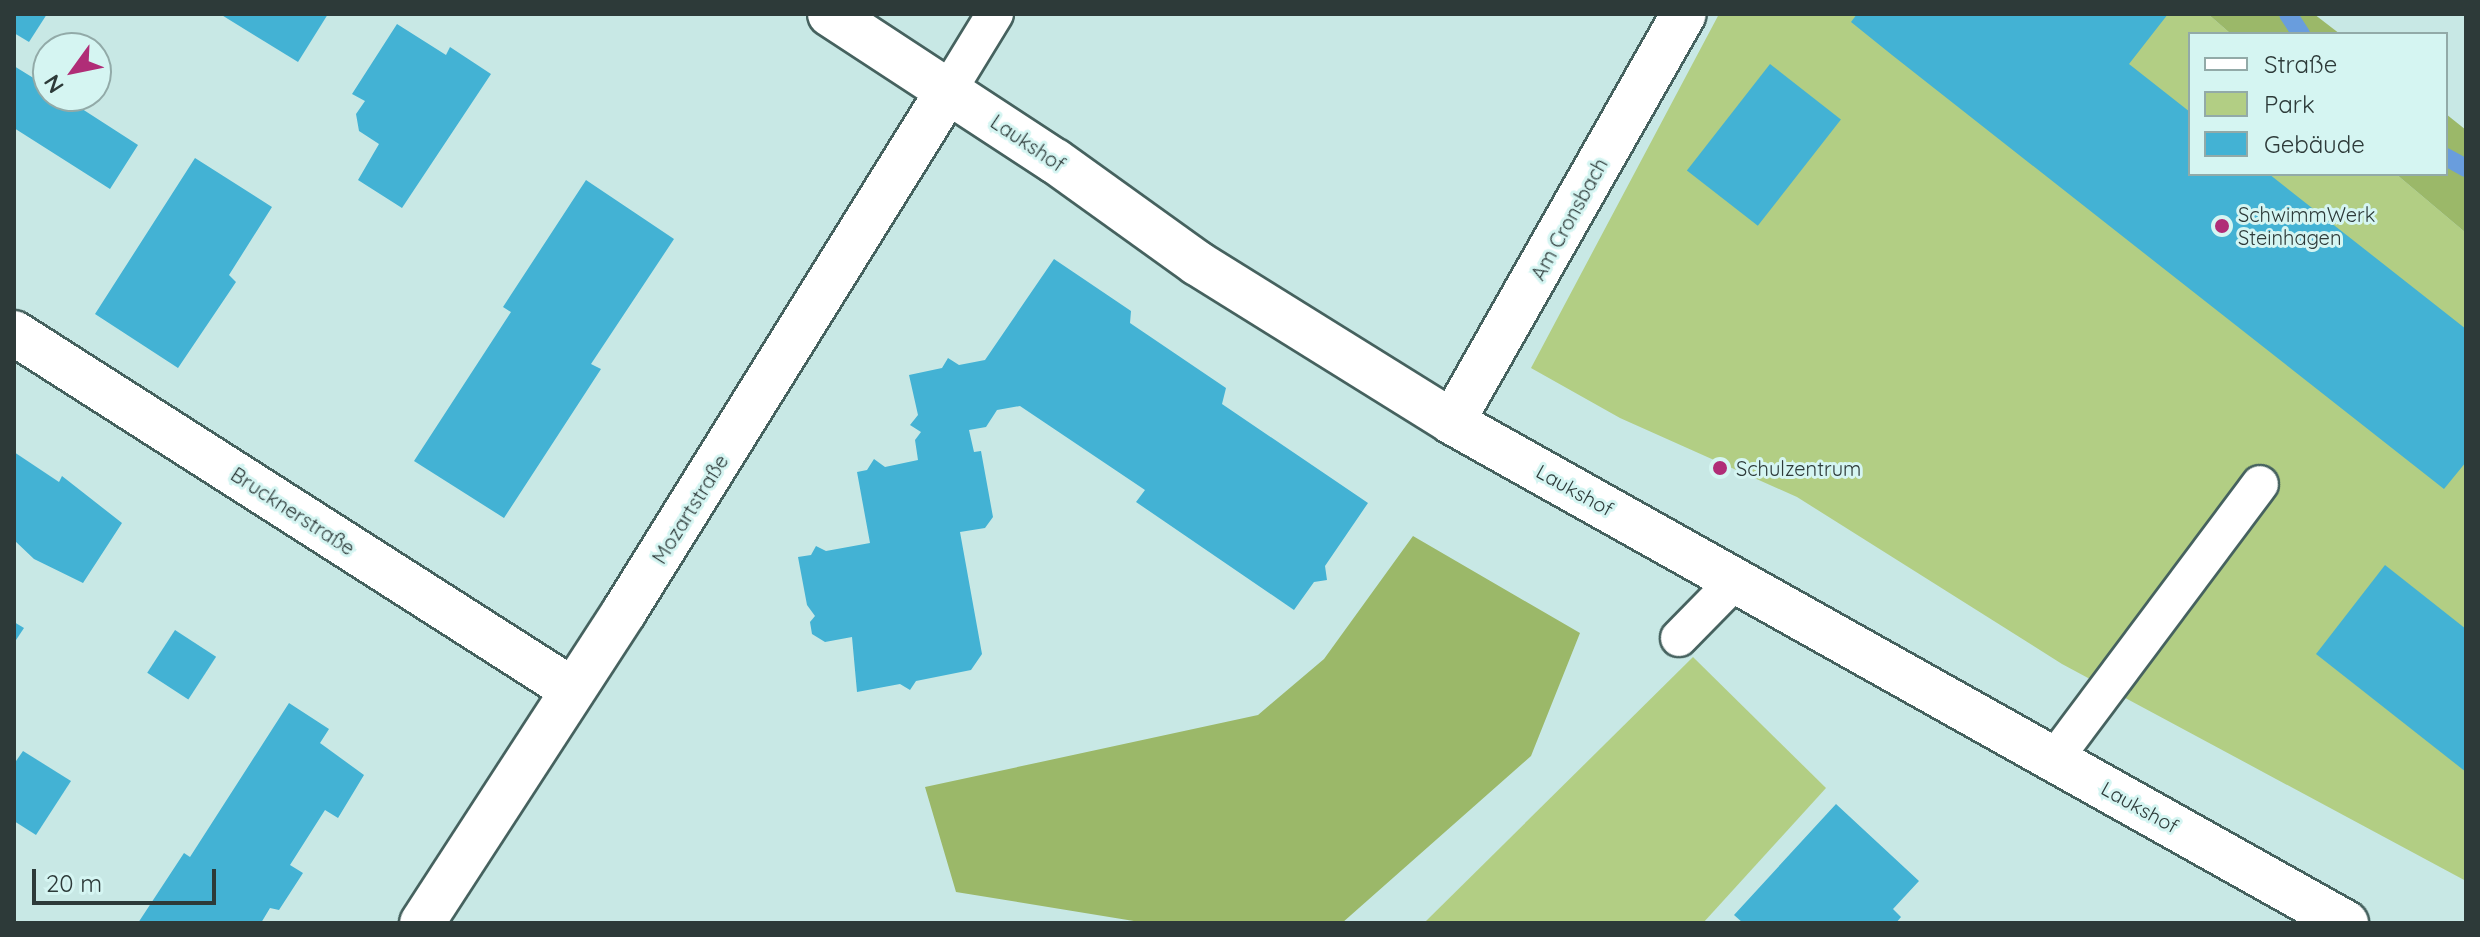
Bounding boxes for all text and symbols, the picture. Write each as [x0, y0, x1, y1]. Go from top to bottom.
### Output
north arrow [32, 32, 112, 112]
legend [2188, 32, 2448, 176]
text: Straße [2264, 49, 2337, 79]
text: N [37, 70, 70, 98]
text: Park [2264, 89, 2315, 119]
street label: Laukshof [986, 109, 1070, 177]
text: Gebäude [2264, 129, 2365, 159]
street label: Am Cronsbach [1526, 154, 1612, 284]
place label: SchwimmWerk Steinhagen [2238, 202, 2375, 249]
marker: SchwimmWerk Steinhagen [2213, 217, 2231, 235]
street label: Mozartstraße [647, 450, 733, 568]
place label: Schulzentrum [1736, 456, 1861, 480]
street label: Laukshof [1532, 459, 1618, 521]
marker: Schulzentrum [1711, 459, 1729, 477]
street label: Brucknerstraße [227, 462, 359, 560]
street label: Laukshof [2097, 776, 2183, 838]
scale bar [36, 853, 220, 903]
text: 20 m [46, 868, 102, 898]

